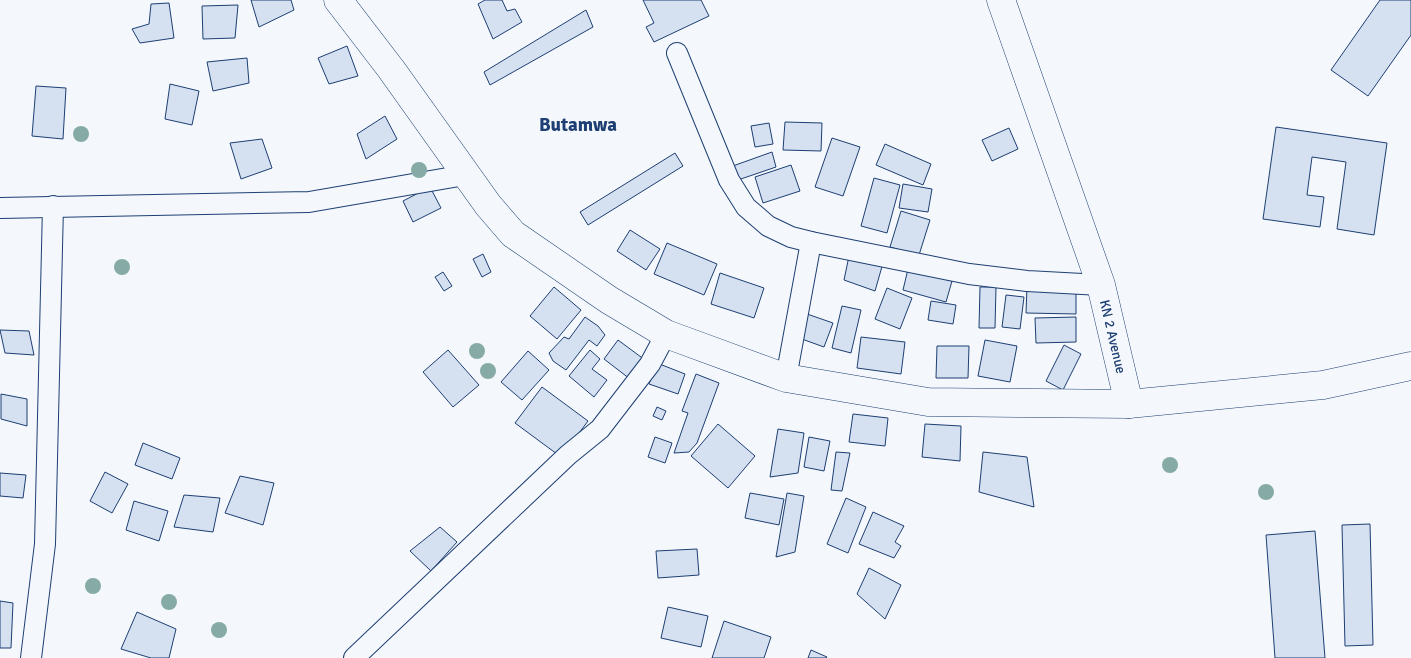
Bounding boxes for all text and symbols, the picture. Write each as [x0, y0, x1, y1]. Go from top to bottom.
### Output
district label: Butamwa [539, 113, 617, 137]
street label: KN 2 Avenue [1096, 298, 1130, 375]

